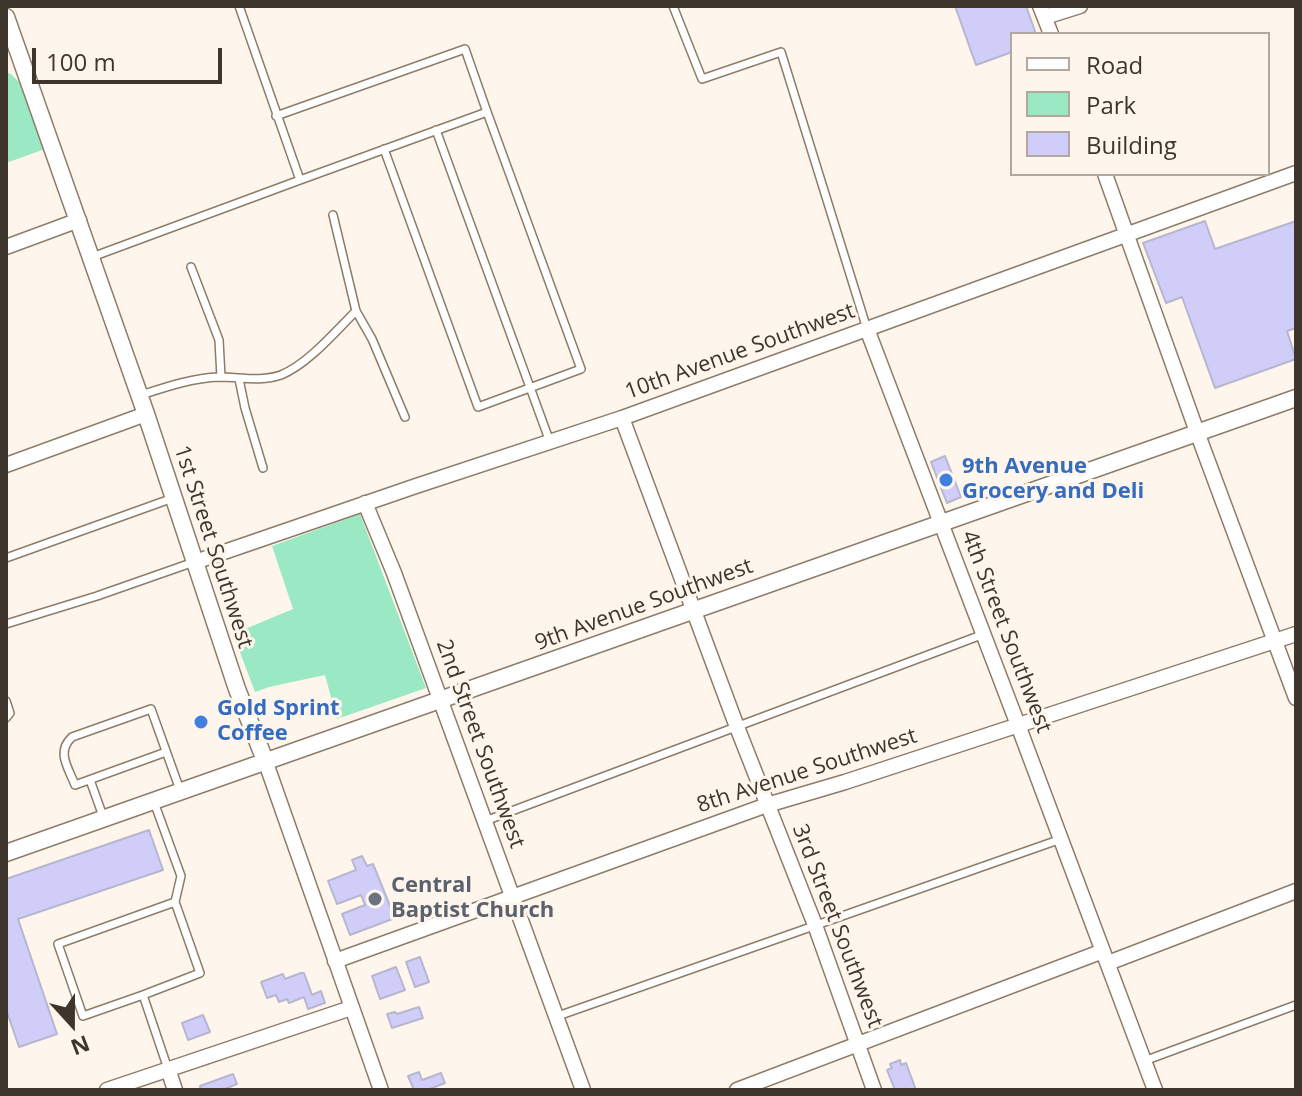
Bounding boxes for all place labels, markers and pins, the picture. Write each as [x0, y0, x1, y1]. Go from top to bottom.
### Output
place label: 9th Avenue Grocery and Deli [962, 454, 1144, 506]
marker: 9th Avenue Grocery and Deli [937, 471, 955, 489]
place label: Gold Sprint Coffee [217, 696, 340, 748]
marker: Gold Sprint Coffee [192, 713, 210, 731]
place label: Central Baptist Church [391, 873, 554, 924]
marker: Central Baptist Church [366, 890, 384, 908]

